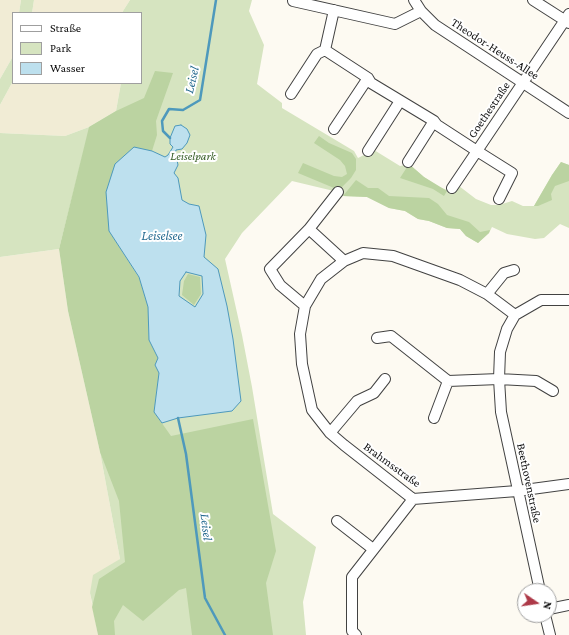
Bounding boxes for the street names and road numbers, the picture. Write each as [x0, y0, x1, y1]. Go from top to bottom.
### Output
street label: Theodor-Heuss-Allee [448, 15, 542, 83]
street label: Goethestraße [465, 79, 513, 141]
street label: Brahmsstraße [361, 439, 423, 491]
street label: Beethovenstraße [514, 442, 544, 524]

